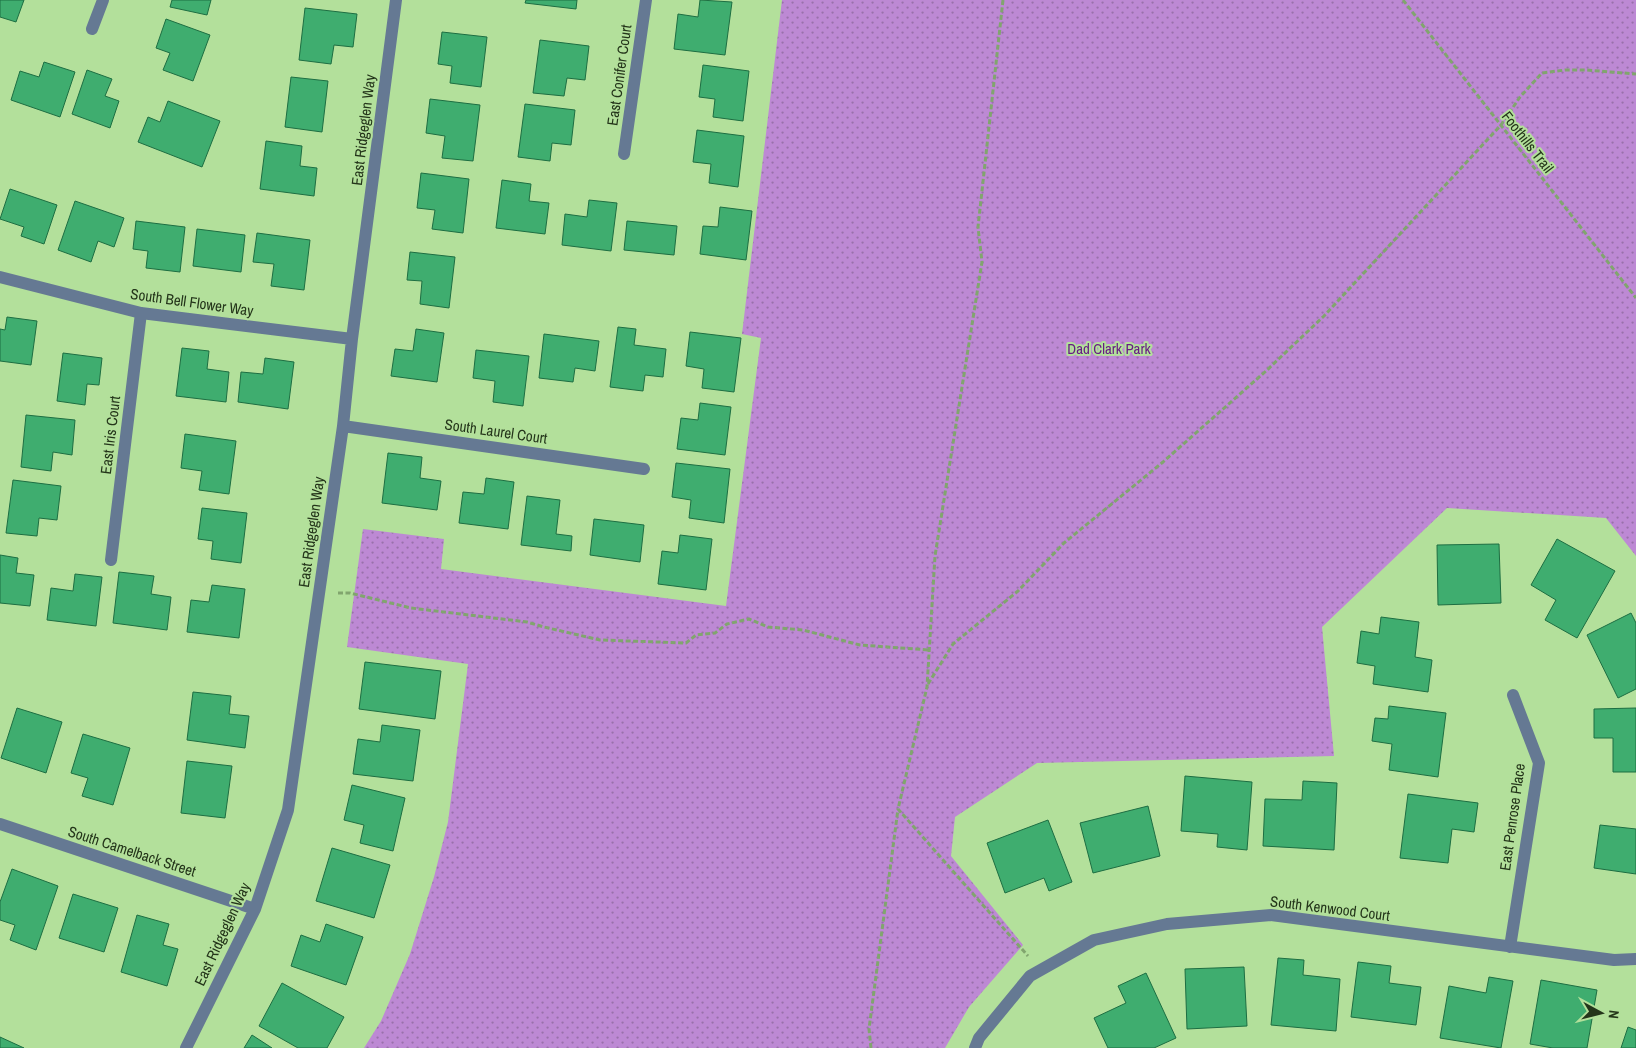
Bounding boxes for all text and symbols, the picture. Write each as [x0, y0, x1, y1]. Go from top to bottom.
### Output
street label: East Conifer Court [602, 23, 637, 127]
street label: East Ridgeglen Way [346, 72, 380, 187]
street label: Foothills Trail [1497, 107, 1559, 177]
street label: South Bell Flower Way [129, 283, 256, 321]
park label: Dad Clark Park [1067, 338, 1152, 359]
street label: East Iris Court [95, 394, 125, 475]
street label: South Laurel Court [443, 413, 549, 449]
street label: East Ridgeglen Way [293, 474, 329, 589]
street label: East Penrose Place [1494, 762, 1530, 872]
street label: South Camelback Street [65, 820, 199, 882]
street label: East Ridgeglen Way [189, 878, 255, 989]
street label: South Kenwood Court [1269, 890, 1392, 926]
north arrow [1576, 988, 1626, 1038]
text: N [1604, 1009, 1623, 1020]

